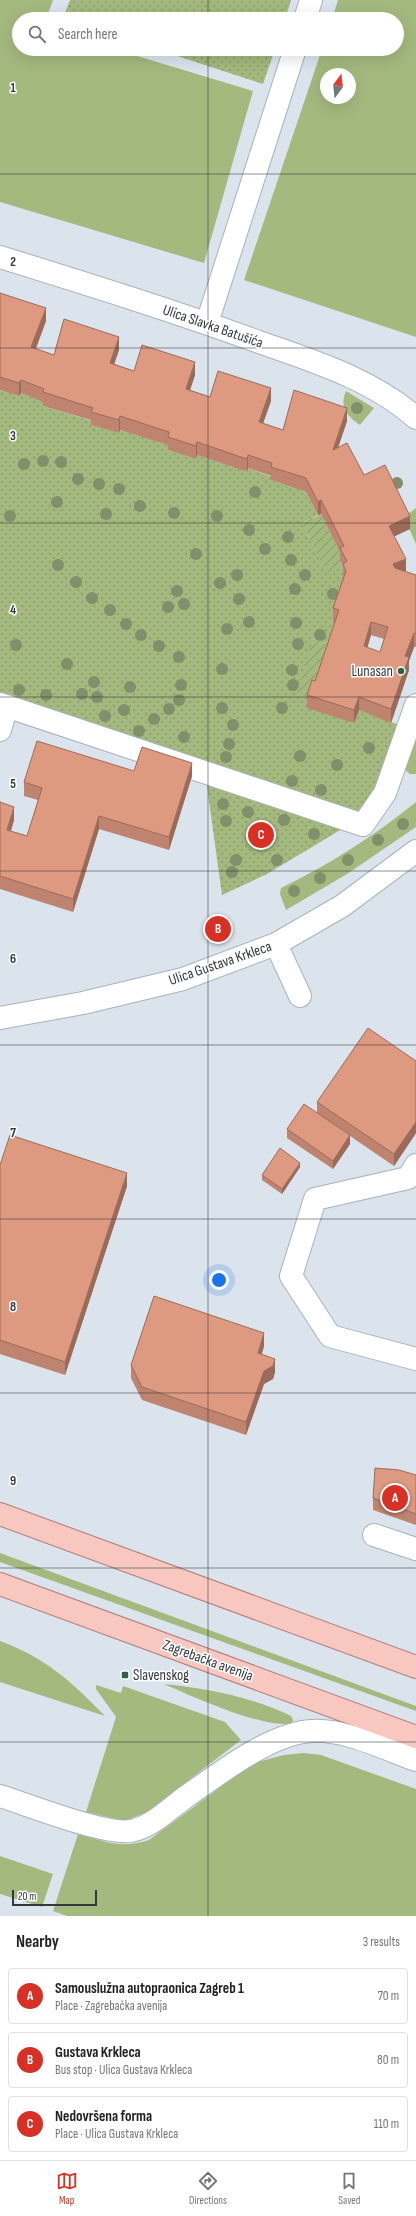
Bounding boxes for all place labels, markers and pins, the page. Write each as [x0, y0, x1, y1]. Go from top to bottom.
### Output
place label: Lunasan [351, 662, 393, 681]
marker: Lunasan [396, 666, 406, 676]
pin: C [248, 820, 274, 850]
pin: B [205, 914, 231, 944]
pin: A [382, 1483, 408, 1513]
place label: Slavenskog [133, 1666, 189, 1685]
marker: Slavenskog [120, 1670, 130, 1680]

